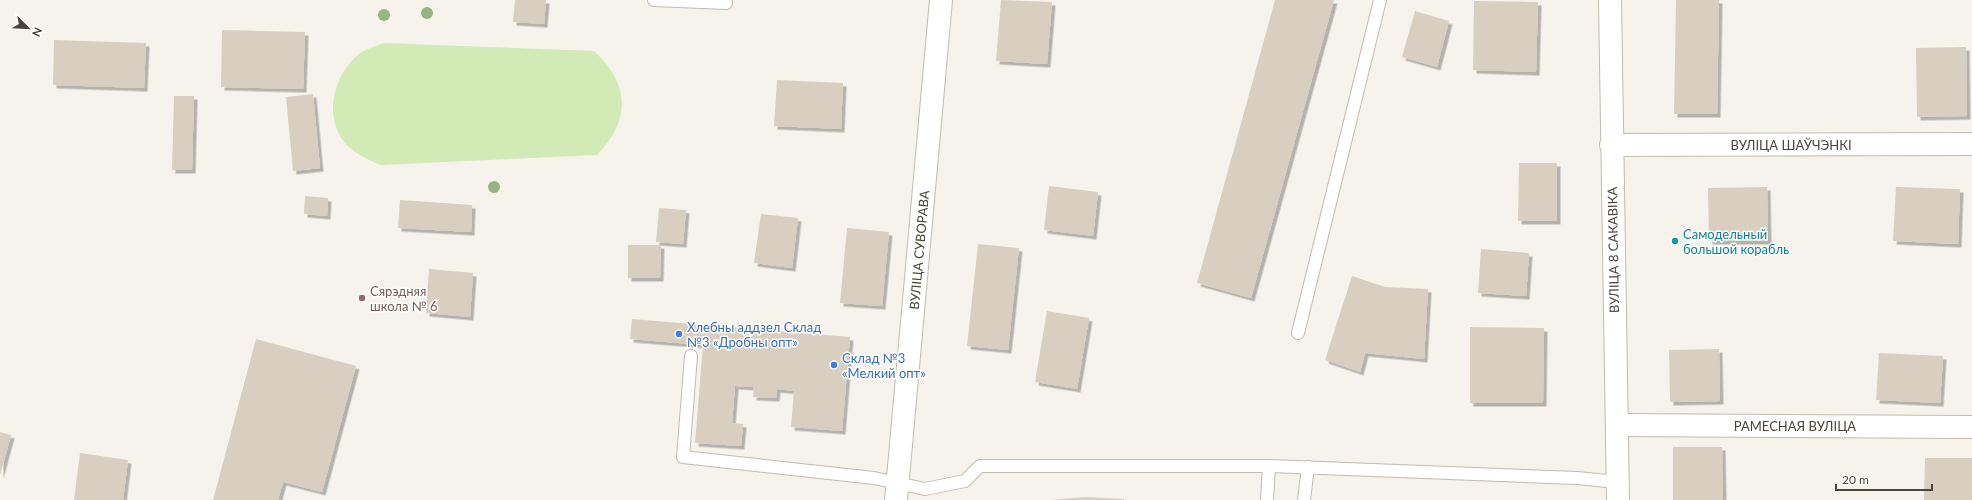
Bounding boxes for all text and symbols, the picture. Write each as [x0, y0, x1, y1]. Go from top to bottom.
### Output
north arrow [8, 8, 48, 48]
text: N [30, 26, 45, 39]
street label: ВУЛІЦА ШАЎЧЭНКІ [1730, 137, 1852, 153]
street label: ВУЛІЦА 8 САКАВІКА [1604, 186, 1622, 313]
street label: ВУЛІЦА СУВОРАВА [906, 190, 932, 310]
place label: Самодельный большой корабль [1683, 226, 1789, 257]
marker: Самодельный большой корабль [1670, 236, 1680, 246]
place label: Сярэдняя школа № 6 [370, 283, 438, 314]
marker: Сярэдняя школа № 6 [357, 293, 367, 303]
place label: Хлебны аддзел Склад №3 «Дробны опт» [687, 319, 821, 350]
marker: Хлебны аддзел Склад №3 «Дробны опт» [674, 329, 684, 339]
place label: Склад №3 «Мелкий опт» [842, 350, 926, 381]
marker: Склад №3 «Мелкий опт» [829, 360, 839, 370]
street label: РАМЕСНАЯ ВУЛІЦА [1734, 418, 1856, 434]
scale bar [1836, 466, 1932, 492]
text: 20 m [1842, 472, 1869, 487]

